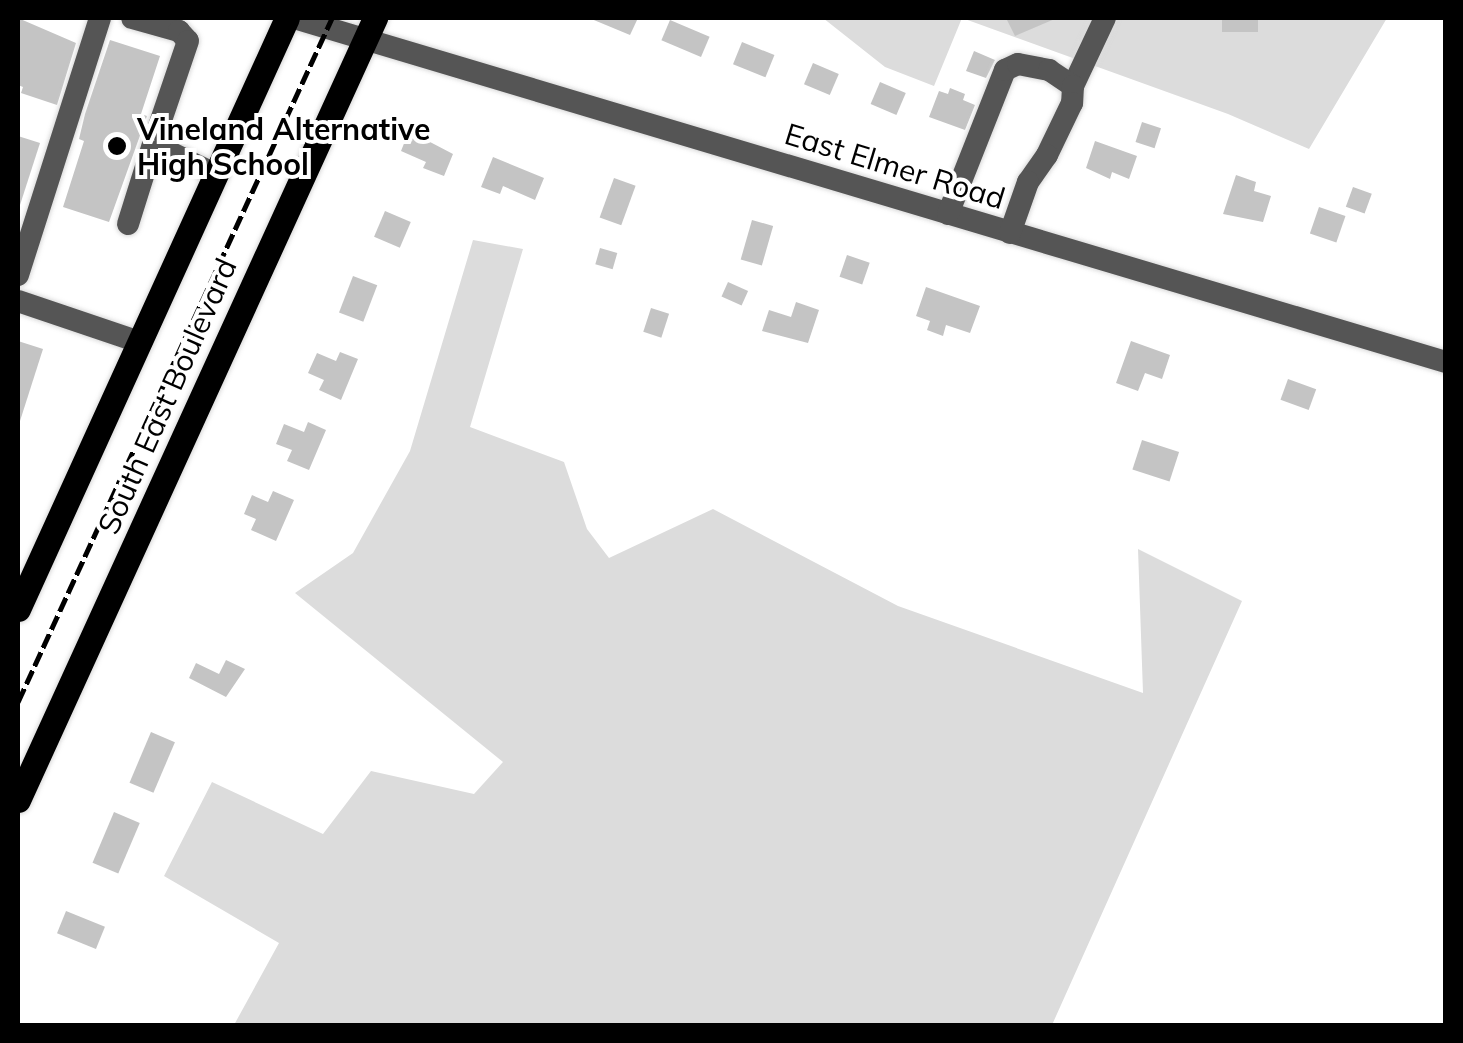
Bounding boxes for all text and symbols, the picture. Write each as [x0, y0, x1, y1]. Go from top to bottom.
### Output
place label: Vineland Alternative High School [137, 111, 430, 182]
street label: East Elmer Road [781, 115, 1009, 217]
marker: Vineland Alternative High School [106, 135, 128, 157]
street label: South East Boulevard [90, 253, 244, 539]

